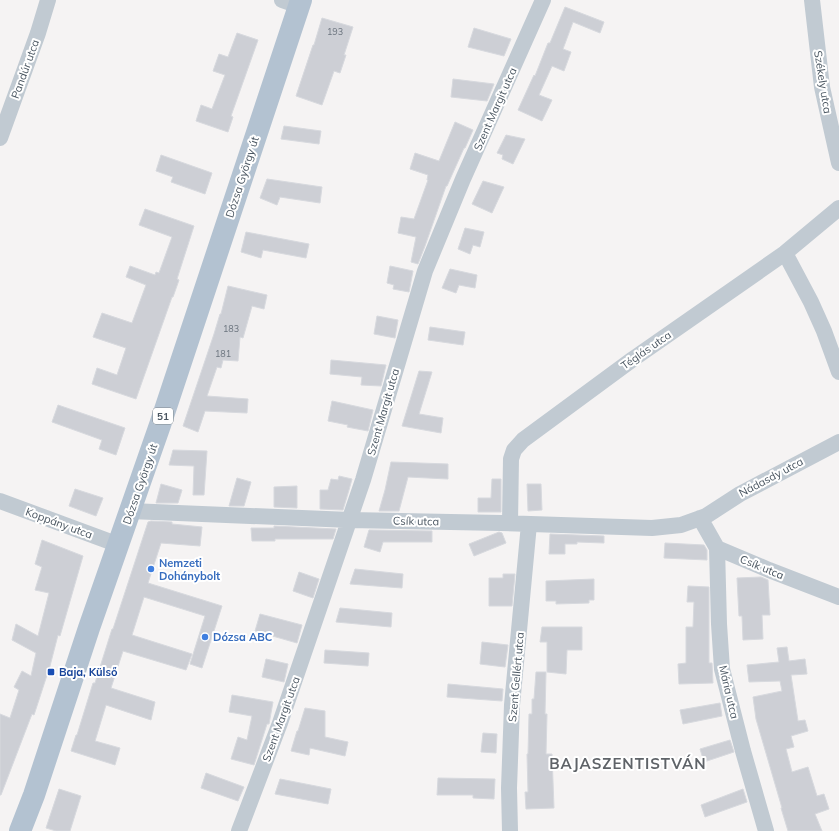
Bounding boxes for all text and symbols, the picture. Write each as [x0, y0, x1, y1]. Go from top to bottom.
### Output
house number: 193 [327, 26, 343, 37]
street label: Pandúr utca [8, 38, 42, 100]
street label: Székely utca [811, 50, 835, 114]
street label: Szent Margit utca [470, 65, 520, 153]
street label: Dózsa György út [222, 134, 262, 219]
house number: 183 [223, 323, 239, 334]
street label: Téglás utca [618, 328, 674, 372]
house number: 181 [215, 348, 231, 359]
street label: Szent Margit utca [364, 367, 402, 457]
road number: 51 [153, 408, 173, 424]
street label: Dózsa György út [120, 442, 160, 526]
street label: Nádasdy utca [736, 454, 806, 500]
street label: Koppány utca [24, 504, 94, 542]
street label: Csík utca [393, 514, 439, 528]
street label: Csík utca [738, 552, 786, 582]
place label: Nemzeti Dohánybolt [159, 556, 220, 583]
marker: Nemzeti Dohánybolt [146, 564, 156, 574]
place label: Dózsa ABC [213, 630, 273, 644]
marker: Dózsa ABC [200, 632, 210, 642]
street label: Szent Gellért utca [505, 632, 527, 722]
street label: Mária utca [716, 664, 742, 720]
place label: Baja, Külső [59, 665, 118, 679]
marker: Baja, Külső [46, 667, 56, 677]
street label: Szent Margit utca [259, 674, 303, 764]
district label: BAJASZENTISTVÁN [549, 754, 707, 773]

